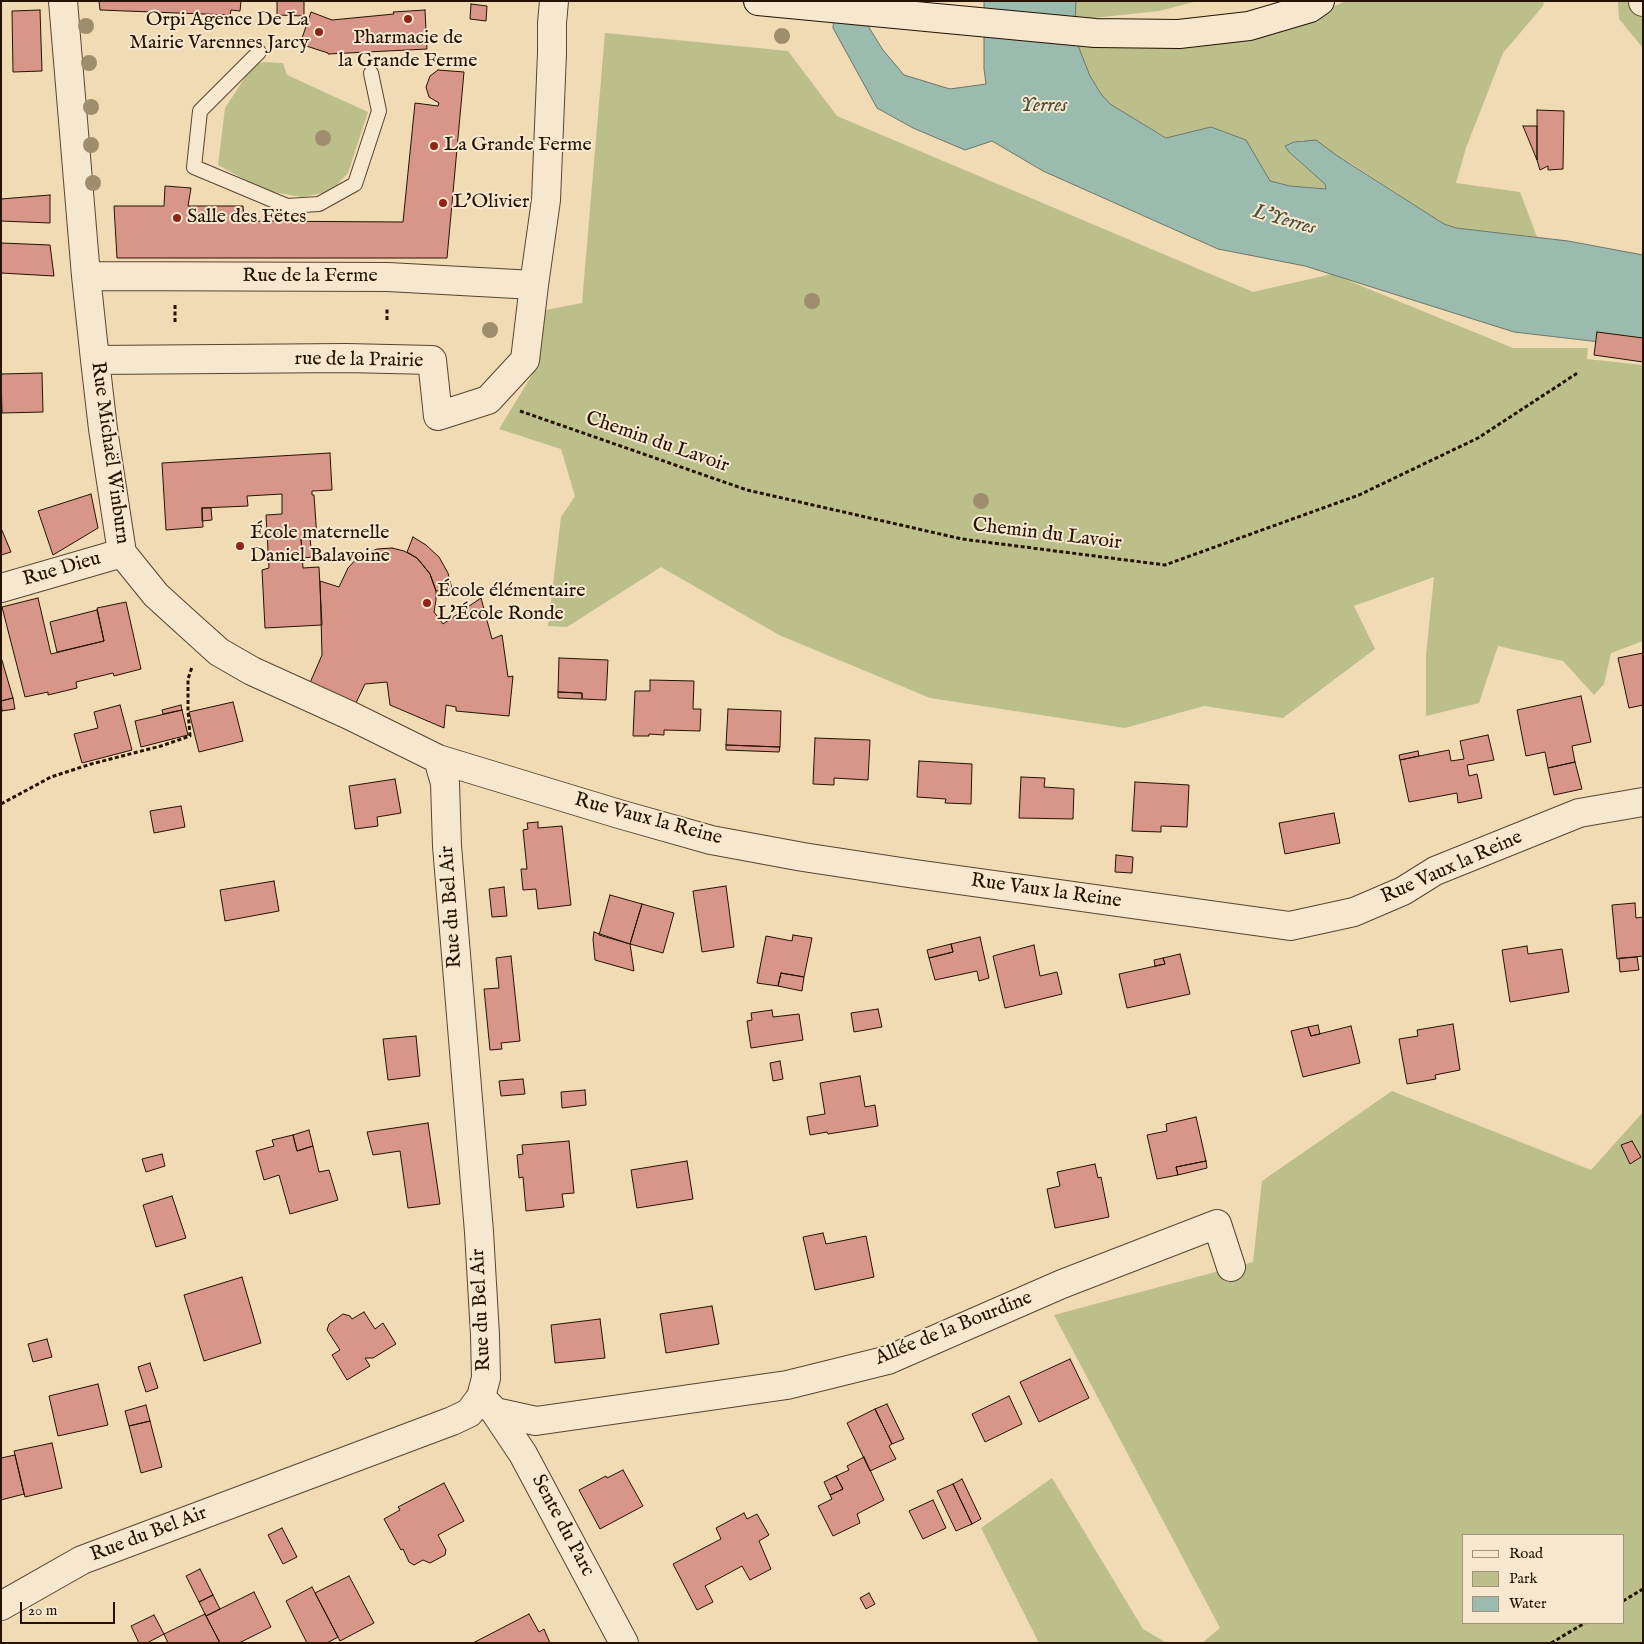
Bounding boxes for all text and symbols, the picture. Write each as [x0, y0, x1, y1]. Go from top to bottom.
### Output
place label: Orpi Agence De La Mairie Varennes Jarcy [129, 9, 309, 56]
marker: Pharmacie de la Grande Ferme [402, 13, 414, 25]
marker: Orpi Agence De La Mairie Varennes Jarcy [313, 26, 325, 38]
place label: Pharmacie de la Grande Ferme [339, 27, 477, 74]
water label: Yerres [1021, 94, 1067, 120]
place label: La Grande Ferme [444, 134, 592, 158]
marker: La Grande Ferme [428, 140, 440, 152]
place label: L'Olivier [453, 191, 529, 215]
marker: L'Olivier [437, 197, 449, 209]
water label: L'Yerres [1250, 200, 1318, 242]
place label: Salle des Fëtes [187, 206, 306, 230]
marker: Salle des Fëtes [171, 212, 183, 224]
street label: Rue de la Ferme [242, 265, 378, 289]
street label: rue de la Prairie [294, 348, 424, 374]
street label: Rue Michaël Winburn [84, 360, 134, 546]
street label: Chemin du Lavoir [582, 407, 732, 479]
street label: Chemin du Lavoir [971, 514, 1123, 556]
place label: École maternelle Daniel Balavoine [250, 522, 390, 569]
marker: École maternelle Daniel Balavoine [234, 540, 246, 552]
street label: Rue Dieu [20, 547, 104, 593]
place label: École élémentaire L'École Ronde [437, 580, 585, 627]
marker: École élémentaire L'École Ronde [421, 597, 433, 609]
street label: Rue Vaux la Reine [572, 789, 724, 851]
street label: Rue Vaux la Reine [1378, 826, 1526, 910]
street label: Rue du Bel Air [436, 845, 468, 969]
street label: Rue Vaux la Reine [969, 870, 1123, 914]
street label: Rue du Bel Air [467, 1248, 497, 1372]
street label: Allée de la Bourdine [872, 1287, 1036, 1371]
street label: Sente du Parc [525, 1471, 599, 1581]
street label: Rue du Bel Air [87, 1502, 211, 1568]
legend [1462, 1534, 1624, 1624]
text: Road [1509, 1544, 1543, 1563]
text: Park [1509, 1569, 1538, 1588]
scale bar [22, 1592, 118, 1624]
text: Water [1509, 1594, 1546, 1613]
text: 20 m [28, 1601, 57, 1620]

